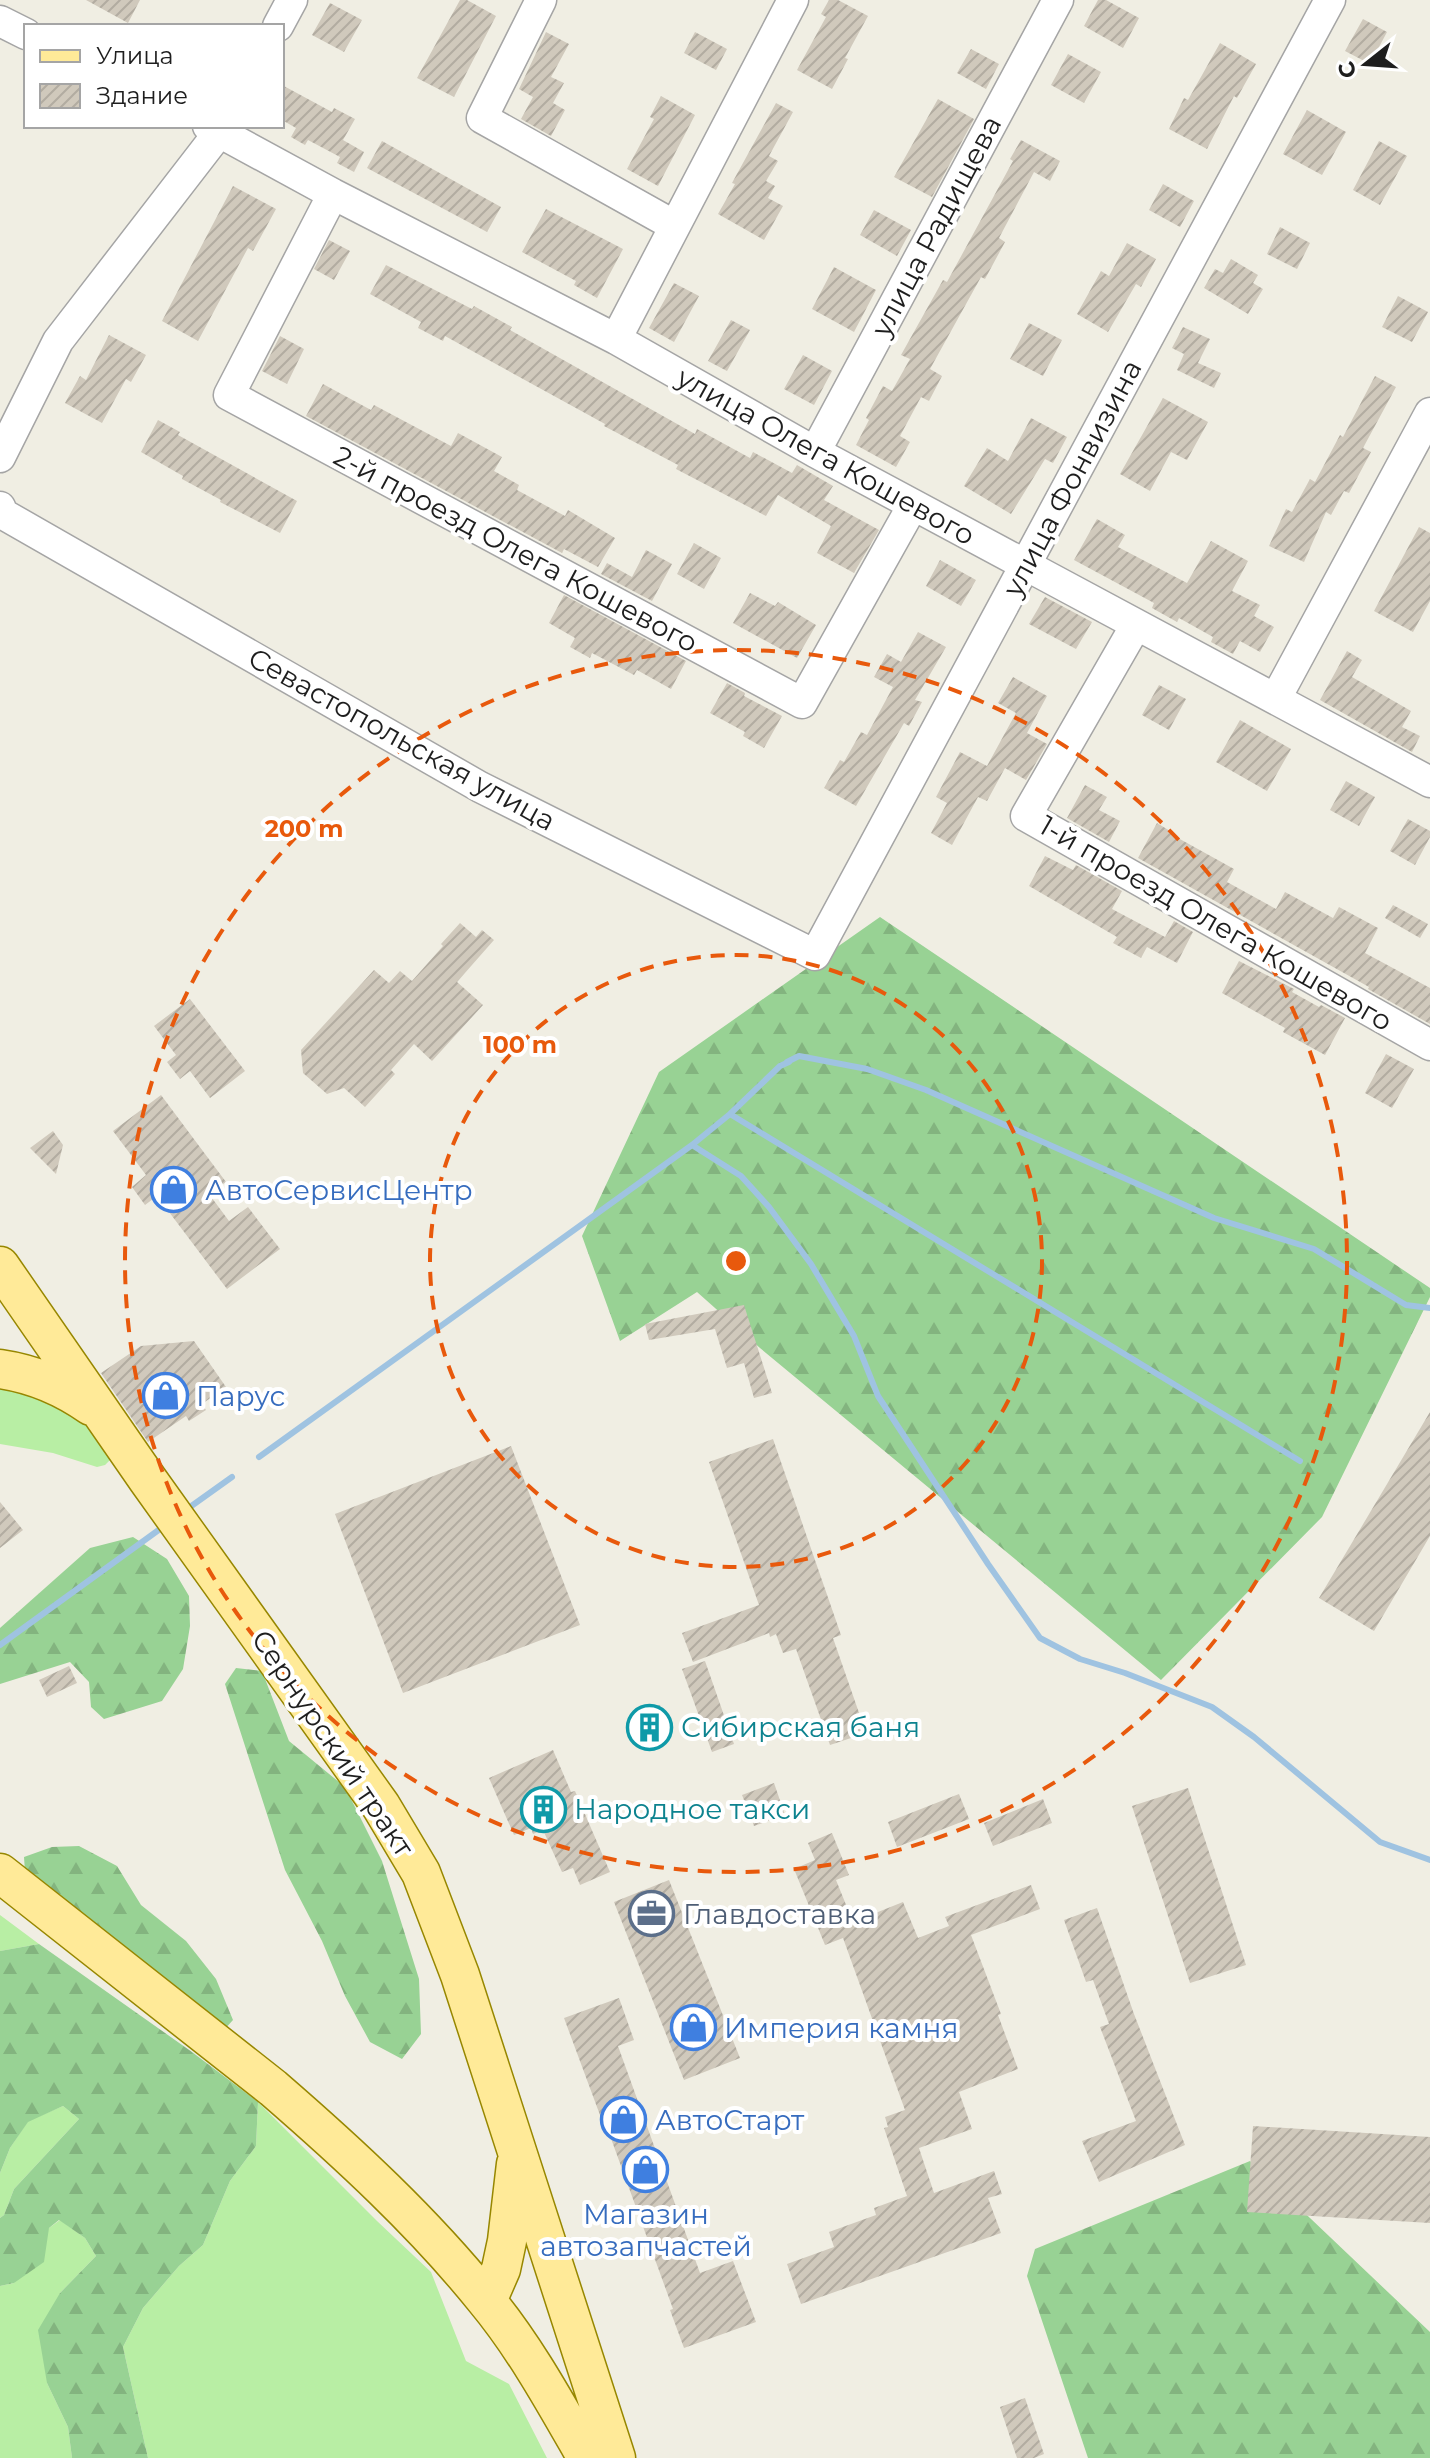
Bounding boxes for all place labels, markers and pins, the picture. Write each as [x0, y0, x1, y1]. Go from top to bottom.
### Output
shop icon: АвтоСервисЦентр [150, 1166, 198, 1214]
place label: АвтоСервисЦентр [205, 1173, 473, 1207]
centre of rings [722, 1247, 750, 1275]
shop icon: Парус [141, 1372, 189, 1420]
place label: Парус [196, 1379, 285, 1413]
building icon: Сибирская баня [626, 1703, 674, 1751]
place label: Сибирская баня [681, 1710, 920, 1744]
building icon: Народное такси [519, 1785, 567, 1833]
place label: Народное такси [574, 1792, 810, 1826]
office icon: Главдоставка [628, 1890, 676, 1938]
place label: Главдоставка [683, 1897, 876, 1931]
shop icon: Империя камня [669, 2004, 717, 2052]
place label: Империя камня [724, 2011, 958, 2045]
shop icon: АвтоСтарт [600, 2096, 648, 2144]
place label: АвтоСтарт [655, 2103, 805, 2137]
shop icon: Магазин автозапчастей [622, 2146, 670, 2194]
place label: Магазин автозапчастей [540, 2197, 752, 2263]

